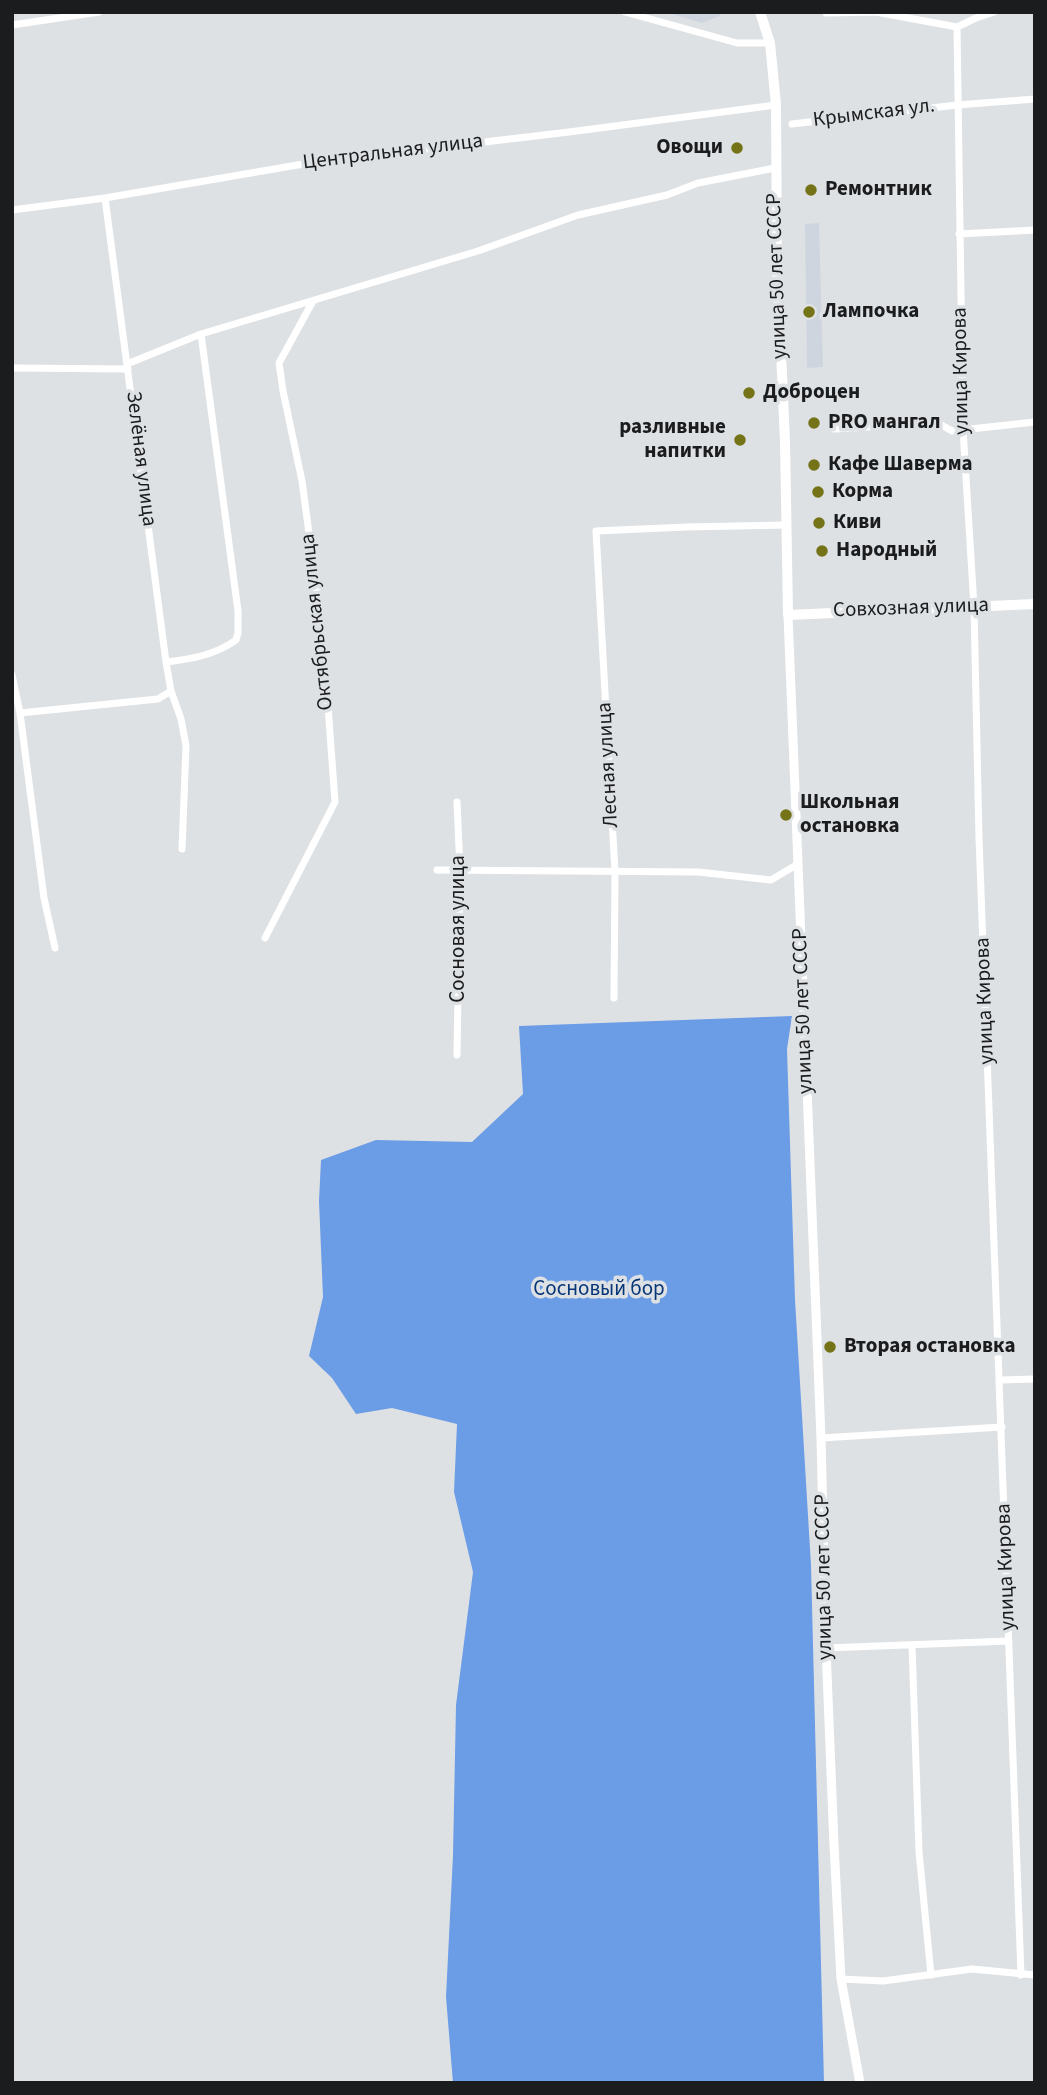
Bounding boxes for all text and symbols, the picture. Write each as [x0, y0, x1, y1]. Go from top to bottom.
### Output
street label: Крымская ул. [812, 94, 936, 134]
street label: Центральная улица [301, 129, 485, 177]
place label: Овощи [656, 135, 723, 161]
marker: Овощи [729, 140, 745, 156]
place label: Ремонтник [825, 177, 932, 203]
marker: Ремонтник [803, 182, 819, 198]
street label: улица 50 лет СССР [763, 193, 793, 359]
place label: Лампочка [823, 299, 919, 325]
marker: Лампочка [801, 304, 817, 320]
street label: улица Кирова [948, 307, 976, 435]
place label: Доброцен [763, 380, 860, 406]
marker: Доброцен [741, 385, 757, 401]
street label: Зелёная улица [119, 390, 161, 528]
place label: PRO мангал [828, 410, 940, 436]
place label: разливные напитки [619, 415, 726, 465]
marker: PRO мангал [806, 415, 822, 431]
marker: разливные напитки [732, 432, 748, 448]
place label: Кафе Шаверма [828, 452, 973, 478]
marker: Кафе Шаверма [806, 457, 822, 473]
place label: Корма [832, 479, 893, 505]
marker: Корма [810, 484, 826, 500]
place label: Киви [833, 510, 881, 536]
marker: Киви [811, 515, 827, 531]
street label: Октябрьская улица [296, 532, 340, 712]
place label: Народный [836, 538, 937, 564]
marker: Народный [814, 543, 830, 559]
street label: Совхозная улица [833, 594, 989, 624]
street label: Лесная улица [593, 702, 625, 828]
place label: Школьная остановка [800, 790, 900, 840]
marker: Школьная остановка [778, 807, 794, 823]
street label: Сосновая улица [446, 855, 472, 1003]
street label: улица 50 лет СССР [789, 928, 819, 1094]
street label: улица Кирова [971, 937, 1001, 1065]
park label: Сосновый бор [533, 1277, 665, 1303]
place label: Вторая остановка [844, 1334, 1015, 1360]
marker: Вторая остановка [822, 1339, 838, 1355]
street label: улица 50 лет СССР [811, 1494, 839, 1660]
street label: улица Кирова [992, 1503, 1022, 1631]

